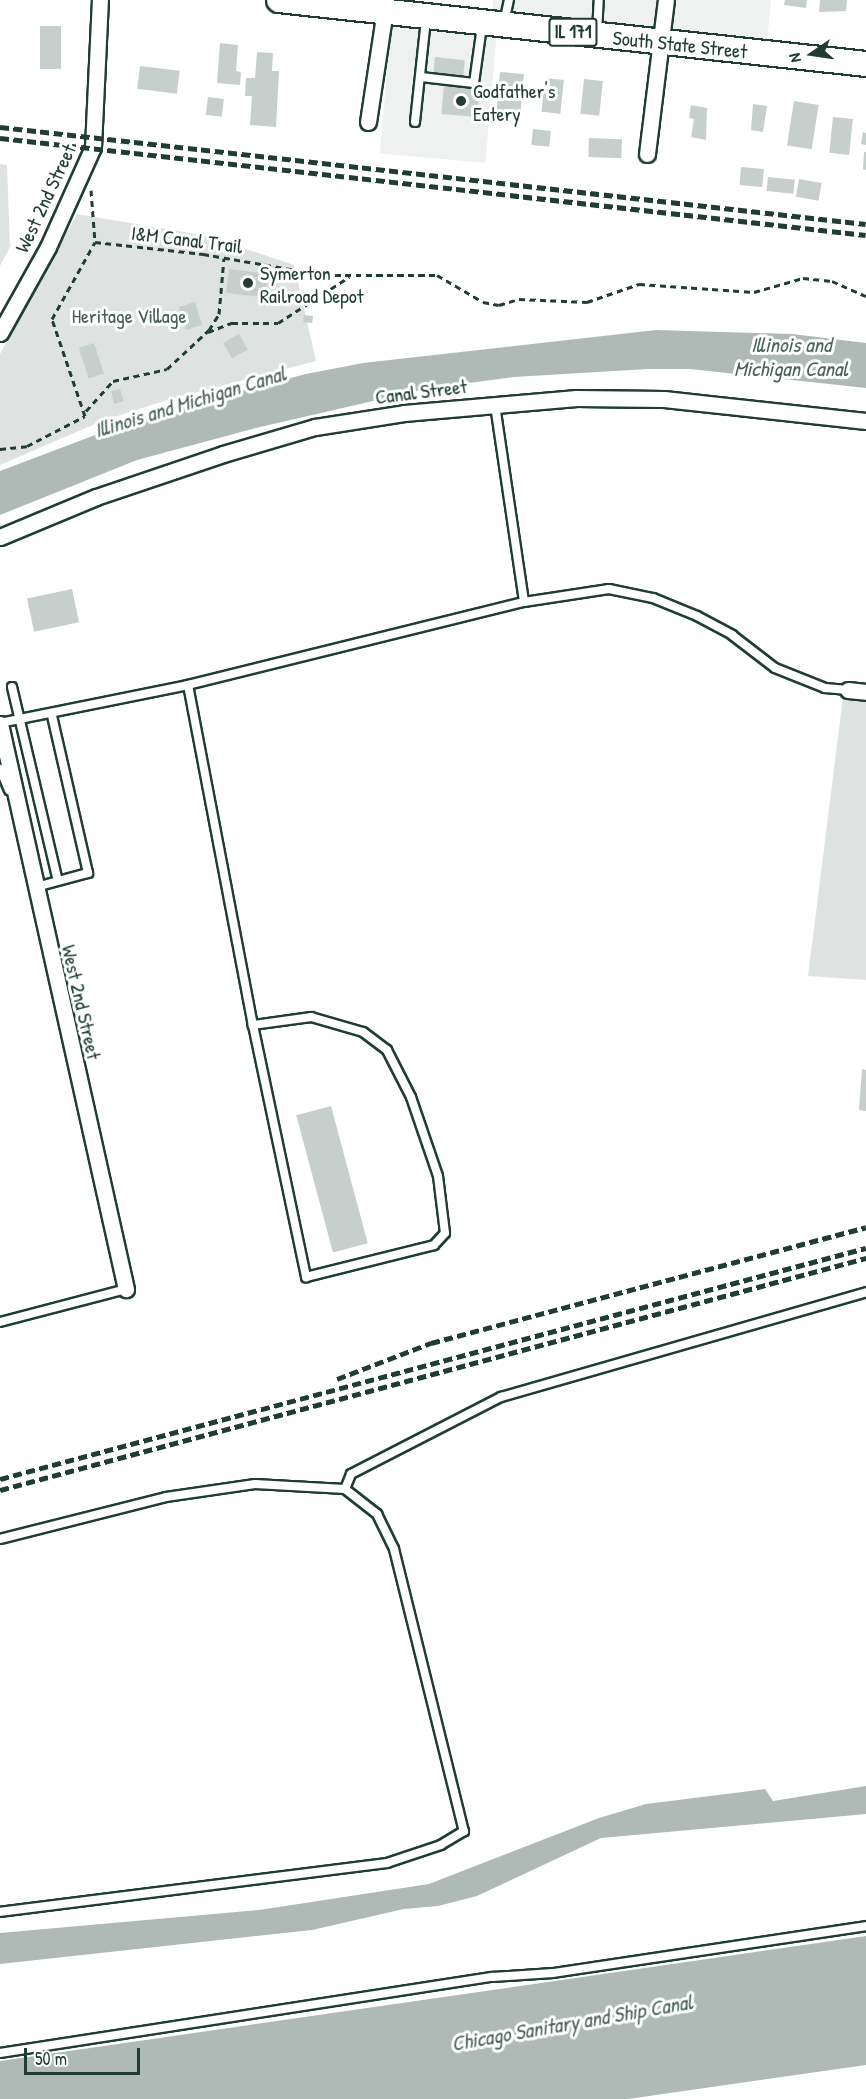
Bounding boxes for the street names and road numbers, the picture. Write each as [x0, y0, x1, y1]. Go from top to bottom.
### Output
road number: IL 171 [548, 17, 598, 47]
street label: South State Street [612, 25, 748, 63]
street label: West 2nd Street [9, 140, 81, 256]
street label: I&M Canal Trail [130, 220, 244, 258]
street label: Canal Street [374, 373, 468, 409]
street label: West 2nd Street [57, 942, 107, 1062]

